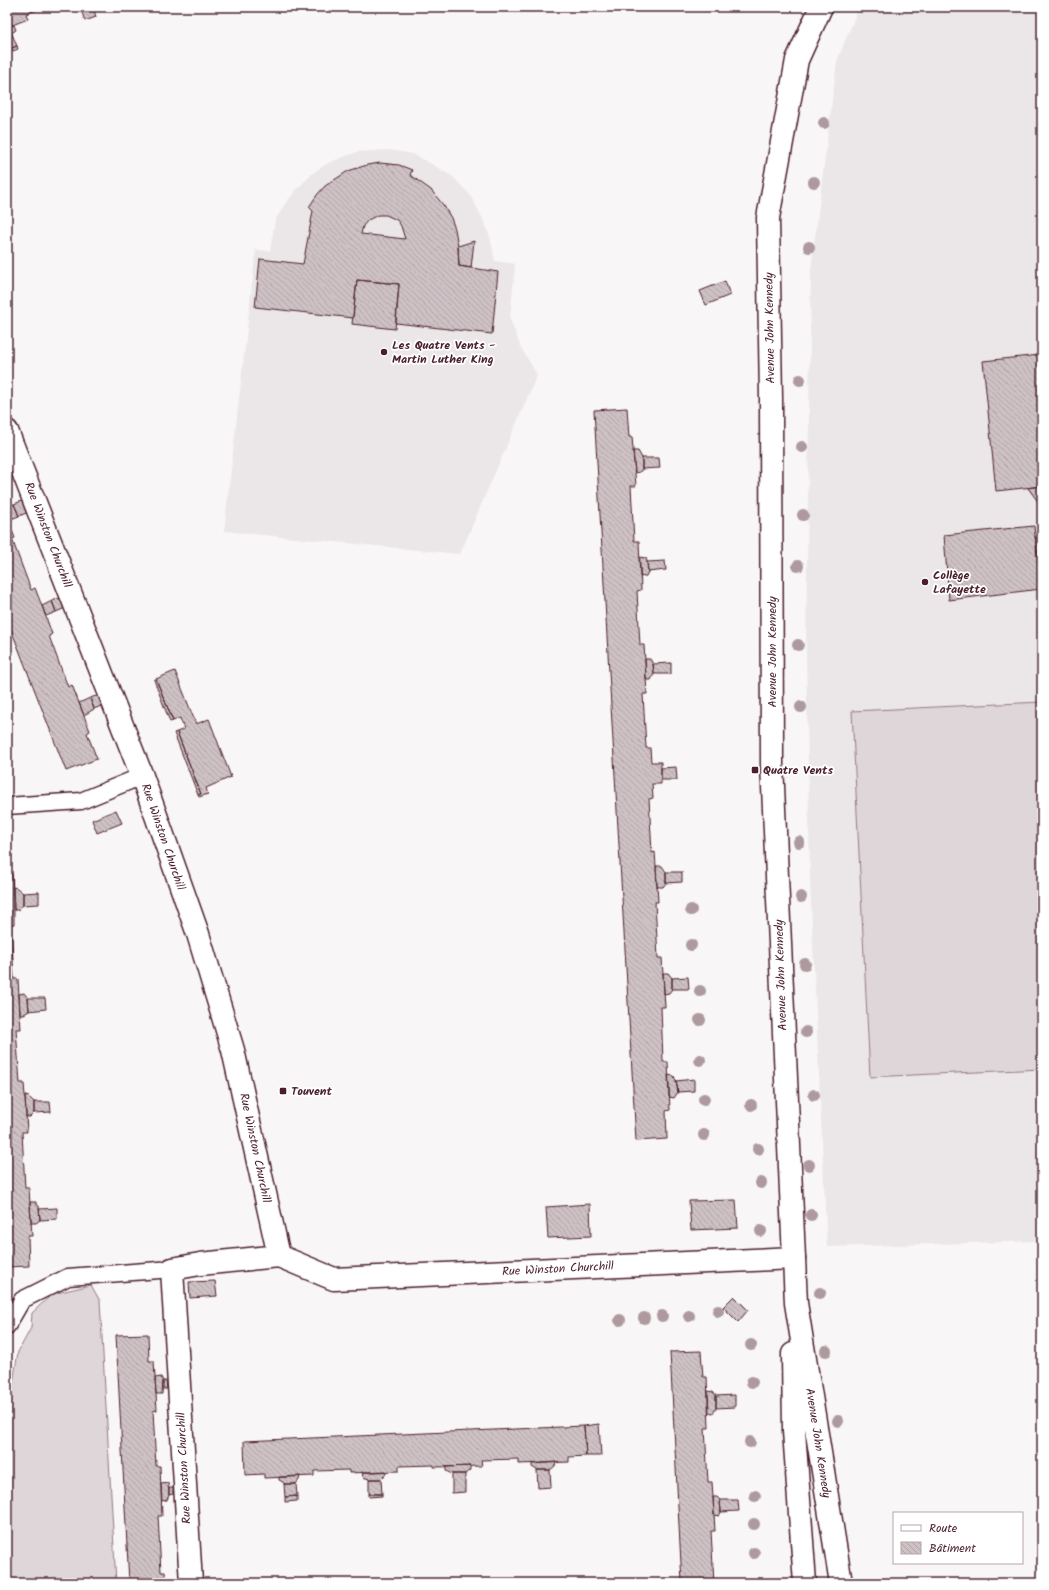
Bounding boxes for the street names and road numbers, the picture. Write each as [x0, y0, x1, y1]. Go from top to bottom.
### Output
street label: Avenue John Kennedy [760, 272, 780, 384]
street label: Rue Winston Churchill [19, 479, 77, 591]
street label: Avenue John Kennedy [763, 596, 782, 708]
street label: Rue Winston Churchill [136, 781, 190, 893]
street label: Avenue John Kennedy [770, 919, 792, 1031]
street label: Rue Winston Churchill [234, 1091, 276, 1205]
street label: Rue Winston Churchill [502, 1257, 614, 1281]
street label: Avenue John Kennedy [800, 1387, 836, 1500]
street label: Rue Winston Churchill [172, 1412, 196, 1524]

